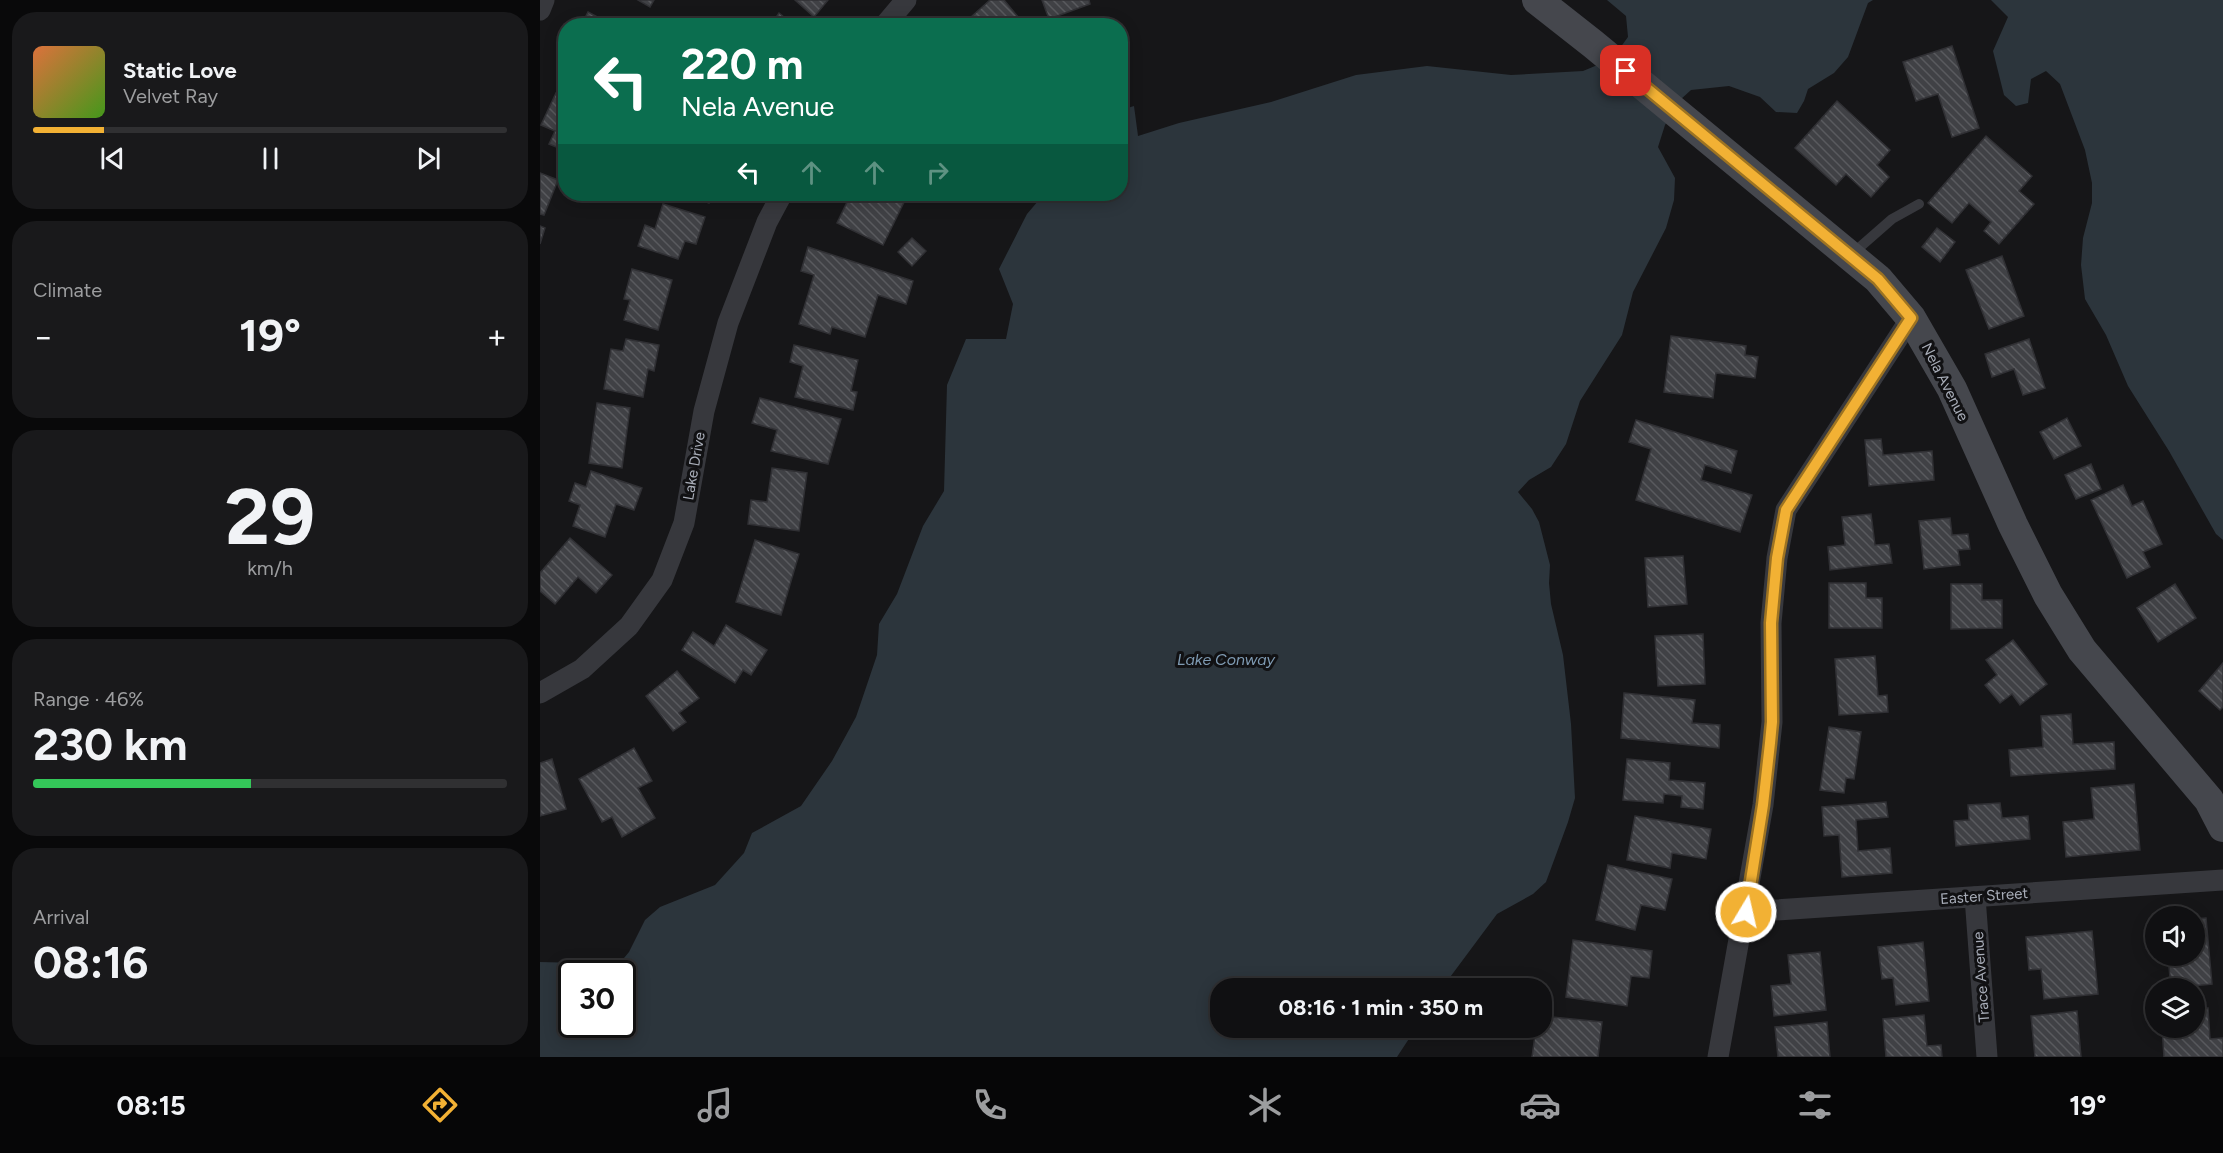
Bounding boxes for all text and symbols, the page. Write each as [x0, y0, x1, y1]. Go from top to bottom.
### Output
text: 220 m [681, 39, 803, 90]
icon: left [582, 42, 660, 120]
pin [1600, 45, 1651, 96]
icon: arrive [1609, 54, 1642, 87]
text: Static Love [123, 57, 237, 84]
text: Velvet Ray [123, 84, 218, 108]
text: Nela Avenue [681, 90, 834, 123]
icon: previous [96, 142, 129, 175]
icon: pause [254, 142, 287, 175]
icon: next [412, 142, 445, 175]
icon: left [732, 156, 765, 189]
icon: ahead [795, 156, 828, 189]
icon: ahead [858, 156, 891, 189]
icon: right [921, 156, 954, 189]
text: Climate [33, 278, 102, 302]
text: 19° [239, 308, 301, 362]
text: − [33, 317, 54, 356]
text: + [486, 317, 507, 356]
street label: Nela Avenue [1918, 340, 1972, 424]
street label: Lake Drive [679, 430, 709, 502]
text: 29 [225, 470, 315, 564]
text: km/h [247, 556, 293, 580]
water label: Lake Conway [1177, 650, 1276, 669]
text: Range · 46% [33, 687, 144, 711]
text: 230 km [33, 717, 187, 771]
position arrow [1714, 880, 1778, 944]
street label: Easter Street [1939, 884, 2029, 908]
text: Arrival [33, 905, 89, 929]
map controls [2145, 906, 2205, 1038]
button: sound [2145, 906, 2205, 966]
street label: Trace Avenue [1969, 931, 1993, 1023]
text: 08:16 [33, 935, 148, 989]
speed limit sign: 30 [558, 960, 636, 1038]
button: layers [2145, 978, 2205, 1038]
text: 08:16 · 1 min · 350 m [1279, 994, 1483, 1021]
icon: directions [419, 1084, 461, 1126]
icon: music [694, 1084, 736, 1126]
icon: phone [969, 1084, 1011, 1126]
icon: climate [1244, 1084, 1286, 1126]
icon: car [1519, 1084, 1561, 1126]
icon: filters [1794, 1084, 1836, 1126]
text: 08:15 [117, 1089, 186, 1122]
text: 19° [2069, 1089, 2106, 1122]

